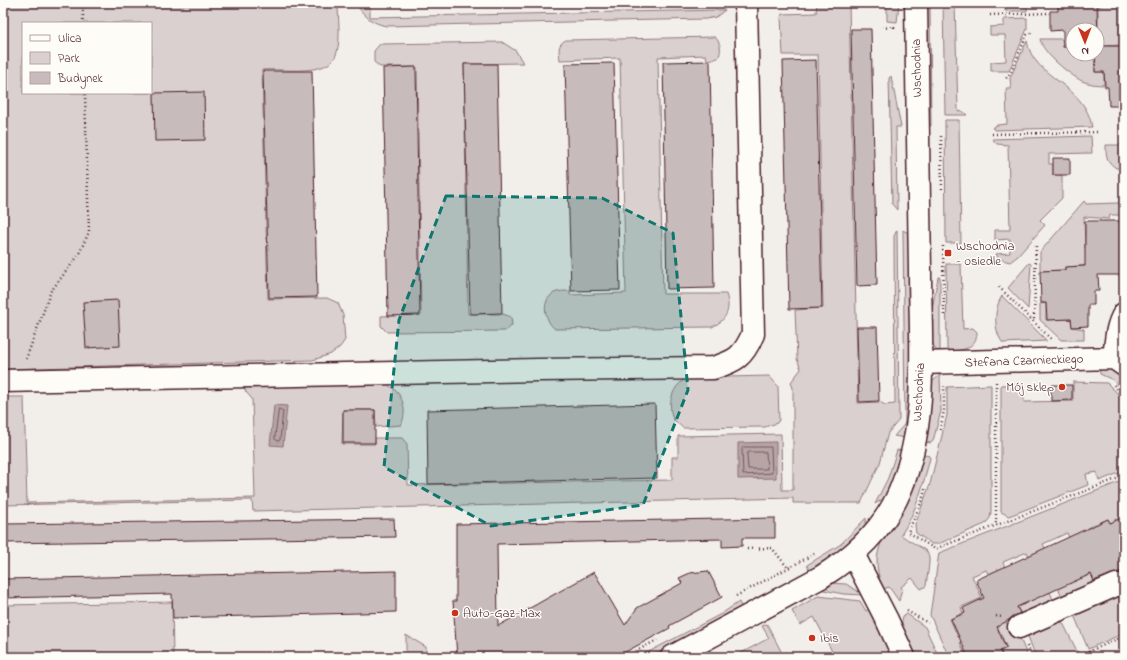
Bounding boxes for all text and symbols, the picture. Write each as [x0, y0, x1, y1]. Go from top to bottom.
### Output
legend [22, 22, 152, 94]
north arrow [1065, 22, 1105, 62]
text: Ulica [58, 30, 82, 48]
street label: Wschodnia [907, 39, 927, 97]
text: N [1081, 43, 1089, 59]
text: Park [58, 50, 80, 68]
text: Budynek [57, 70, 104, 89]
place label: Wschodnia - osiedle [956, 237, 1014, 271]
marker: Wschodnia - osiedle [943, 248, 953, 258]
street label: Stefana Czarnieckiego [964, 349, 1084, 374]
street label: Wschodnia [908, 362, 930, 422]
place label: Mój sklep [1006, 378, 1054, 397]
marker: Mój sklep [1057, 382, 1067, 392]
place label: Auto-Gaz-Max [463, 604, 541, 623]
marker: Auto-Gaz-Max [450, 608, 460, 618]
place label: Ibis [820, 629, 839, 648]
marker: Ibis [807, 633, 817, 643]

